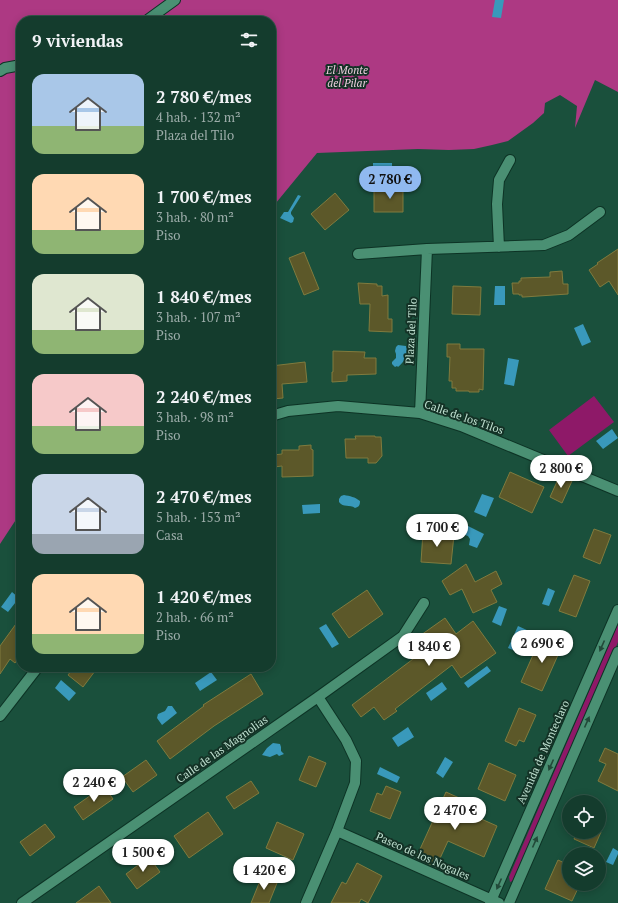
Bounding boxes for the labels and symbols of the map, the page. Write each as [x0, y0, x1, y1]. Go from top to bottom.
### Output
park label: El Monte del Pilar [325, 63, 368, 90]
pin: 2 780 € [353, 166, 427, 200]
street label: Plaza del Tilo [402, 298, 420, 364]
street label: Calle de los Tilos [423, 397, 506, 437]
pin: 2 800 € [524, 455, 598, 489]
pin: 1 700 € [400, 514, 474, 548]
pin: 2 690 € [505, 630, 579, 664]
pin: 1 840 € [392, 633, 466, 667]
one-way arrow [599, 640, 605, 652]
street label: Avenida de Monteclaro [514, 698, 572, 806]
street label: Calle de las Magnolias [174, 712, 271, 786]
one-way arrow [584, 717, 590, 728]
one-way arrow [547, 759, 554, 771]
pin: 2 240 € [57, 769, 131, 803]
pin: 2 470 € [418, 797, 492, 831]
street label: Paseo de los Nogales [374, 829, 472, 883]
one-way arrow [532, 836, 538, 847]
pin: 1 500 € [106, 839, 180, 873]
pin: 1 420 € [227, 857, 301, 891]
one-way arrow [495, 879, 501, 891]

